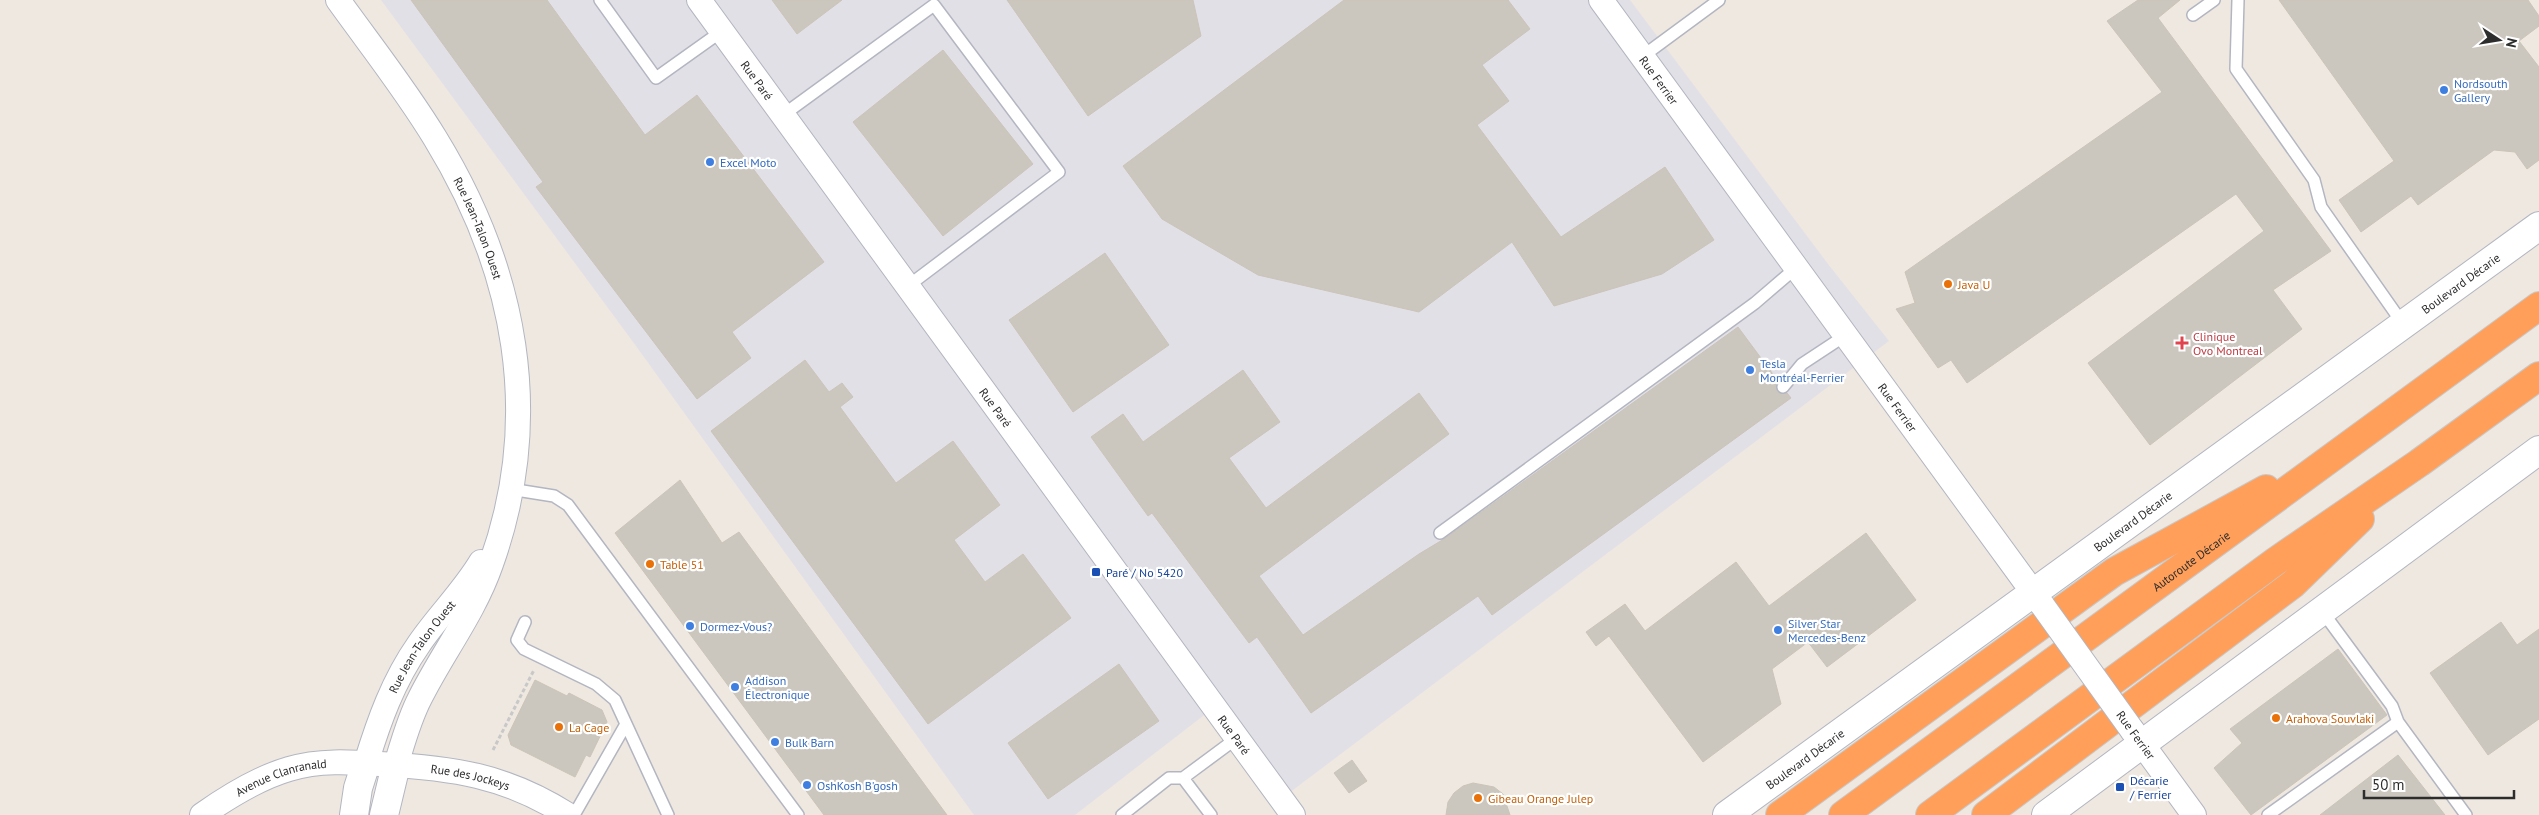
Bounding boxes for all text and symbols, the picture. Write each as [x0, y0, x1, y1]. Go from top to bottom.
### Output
north arrow [2474, 15, 2524, 65]
text: N [2502, 36, 2521, 49]
street label: Rue Ferrier [1637, 53, 1682, 107]
street label: Rue Paré [738, 57, 777, 103]
place label: Nordsouth Gallery [2454, 76, 2508, 105]
marker: Nordsouth Gallery [2438, 84, 2450, 96]
place label: Excel Moto [720, 155, 777, 170]
marker: Excel Moto [704, 156, 716, 168]
street label: Rue Jean-Talon Ouest [451, 174, 506, 281]
street label: Boulevard Décarie [2418, 250, 2503, 317]
place label: Java U [1957, 277, 1990, 292]
marker: Java U [1942, 278, 1954, 290]
place label: Clinique Ovo Montreal [2193, 329, 2263, 358]
marker: Clinique Ovo Montreal [2175, 336, 2189, 350]
place label: Tesla Montréal-Ferrier [1760, 356, 1844, 385]
marker: Tesla Montréal-Ferrier [1744, 364, 1756, 376]
street label: Rue Ferrier [1875, 380, 1921, 435]
street label: Rue Paré [976, 385, 1015, 430]
street label: Boulevard Décarie [2090, 487, 2175, 554]
street label: Autoroute Décarie [2149, 527, 2233, 594]
place label: Table 51 [660, 557, 704, 572]
marker: Table 51 [644, 558, 656, 570]
place label: Paré / No 5420 [1106, 565, 1183, 580]
marker: Paré / No 5420 [1090, 566, 1102, 578]
street label: Rue Jean-Talon Ouest [385, 597, 458, 695]
place label: Silver Star Mercedes-Benz [1788, 616, 1866, 645]
place label: Dormez-Vous? [700, 619, 772, 634]
marker: Dormez-Vous? [684, 620, 696, 632]
marker: Silver Star Mercedes-Benz [1772, 624, 1784, 636]
place label: Addison Électronique [745, 673, 810, 702]
marker: Addison Électronique [729, 681, 741, 693]
street label: Rue Ferrier [2113, 708, 2159, 762]
place label: Arahova Souvlaki [2286, 711, 2374, 726]
street label: Rue Paré [1215, 712, 1254, 757]
marker: Arahova Souvlaki [2270, 712, 2282, 724]
place label: La Cage [569, 720, 609, 735]
marker: La Cage [553, 721, 565, 733]
street label: Boulevard Décarie [1762, 725, 1847, 792]
place label: Bulk Barn [785, 735, 834, 750]
marker: Bulk Barn [769, 736, 781, 748]
street label: Avenue Clanranald [233, 755, 327, 799]
street label: Rue des Jockeys [430, 761, 512, 793]
scale bar [2364, 768, 2514, 800]
place label: Décarie / Ferrier [2129, 773, 2171, 802]
text: 50 m [2372, 775, 2405, 794]
place label: OshKosh B'gosh [817, 778, 898, 793]
marker: OshKosh B'gosh [801, 779, 813, 791]
marker: Décarie / Ferrier [2114, 781, 2126, 793]
place label: Gibeau Orange Julep [1488, 791, 1593, 806]
marker: Gibeau Orange Julep [1472, 792, 1484, 804]

